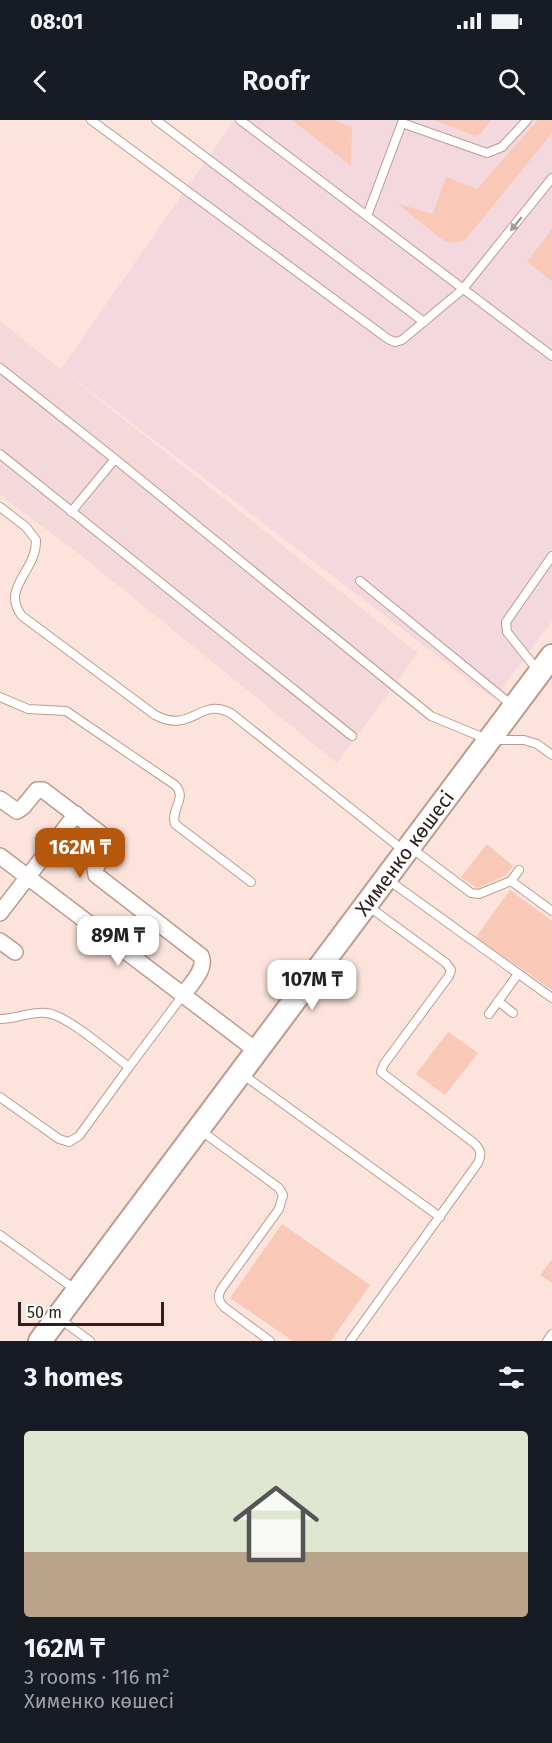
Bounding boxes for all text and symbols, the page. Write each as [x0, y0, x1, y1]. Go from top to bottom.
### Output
text: 08:01 [30, 8, 84, 35]
icon: back [24, 65, 57, 98]
text: Roofr [242, 65, 310, 97]
icon: search [495, 65, 528, 98]
one-way arrow [510, 216, 522, 231]
street label: Хименко көшесі [350, 786, 459, 921]
pin: 162M ₸ [31, 828, 129, 879]
text: 162M ₸ [49, 835, 111, 859]
pin: 89M ₸ [76, 916, 160, 967]
text: 89M ₸ [91, 923, 145, 947]
pin: 107M ₸ [263, 960, 361, 1011]
text: 107M ₸ [281, 967, 343, 991]
scale bar [18, 1299, 164, 1326]
text: 50 m [27, 1303, 62, 1322]
icon: filters [495, 1361, 528, 1394]
text: 3 homes [24, 1362, 123, 1393]
icon: home [222, 1470, 330, 1578]
text: 162M ₸ [24, 1633, 105, 1664]
text: 3 rooms · 116 m² [24, 1665, 170, 1689]
text: Хименко көшесі [24, 1689, 174, 1713]

